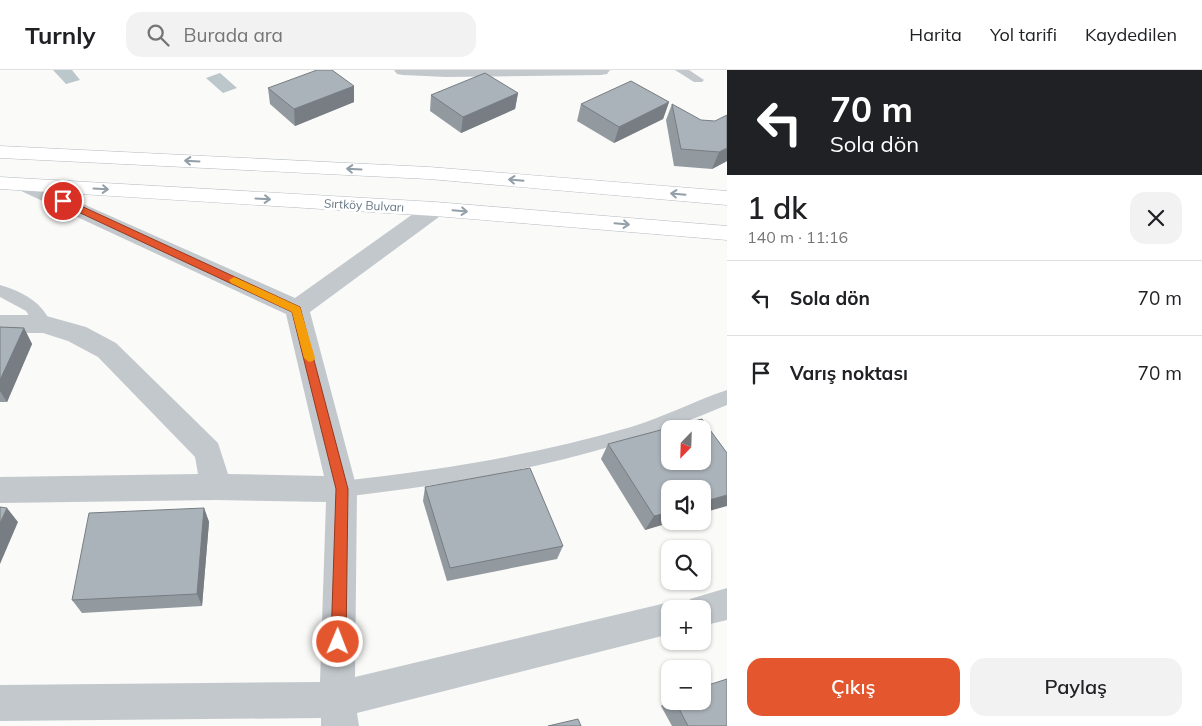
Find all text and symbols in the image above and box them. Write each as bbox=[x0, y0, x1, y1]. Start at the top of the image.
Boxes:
search box bbox=[126, 12, 476, 57]
text: Turnly bbox=[25, 20, 96, 50]
icon: search bbox=[144, 21, 172, 49]
text: Burada ara bbox=[184, 23, 283, 47]
text: Harita bbox=[909, 23, 962, 46]
text: Yol tarifi bbox=[990, 23, 1057, 46]
text: Kaydedilen bbox=[1085, 23, 1177, 46]
text: 70 m bbox=[830, 87, 913, 131]
icon: left bbox=[747, 90, 812, 155]
text: Sola dön bbox=[830, 130, 919, 158]
one-way arrow bbox=[184, 157, 200, 166]
one-way arrow bbox=[347, 165, 363, 174]
one-way arrow bbox=[509, 175, 525, 185]
pin bbox=[42, 180, 84, 222]
one-way arrow bbox=[93, 184, 109, 193]
icon: arrive bbox=[49, 187, 77, 215]
one-way arrow bbox=[671, 189, 687, 198]
text: 1 dk bbox=[747, 189, 807, 227]
button: close bbox=[1130, 192, 1182, 244]
one-way arrow bbox=[255, 194, 271, 203]
street label: Sırtköy Bulvarı bbox=[324, 195, 404, 215]
one-way arrow bbox=[452, 206, 468, 216]
one-way arrow bbox=[614, 219, 630, 229]
text: 140 m · 11:16 bbox=[747, 227, 848, 247]
icon: left bbox=[747, 284, 775, 312]
text: Sola dön bbox=[790, 286, 870, 310]
text: 70 m bbox=[1138, 286, 1182, 310]
icon: arrive bbox=[747, 359, 775, 387]
text: Varış noktası bbox=[790, 361, 908, 385]
text: 70 m bbox=[1138, 361, 1182, 385]
north arrow bbox=[661, 420, 711, 470]
map controls bbox=[661, 420, 711, 710]
button: sound bbox=[661, 480, 711, 530]
button: search bbox=[661, 540, 711, 590]
button: + bbox=[661, 600, 711, 650]
position arrow bbox=[311, 615, 363, 667]
button: Çıkış bbox=[747, 658, 960, 716]
button: Paylaş bbox=[970, 658, 1182, 716]
button: − bbox=[661, 660, 711, 710]

